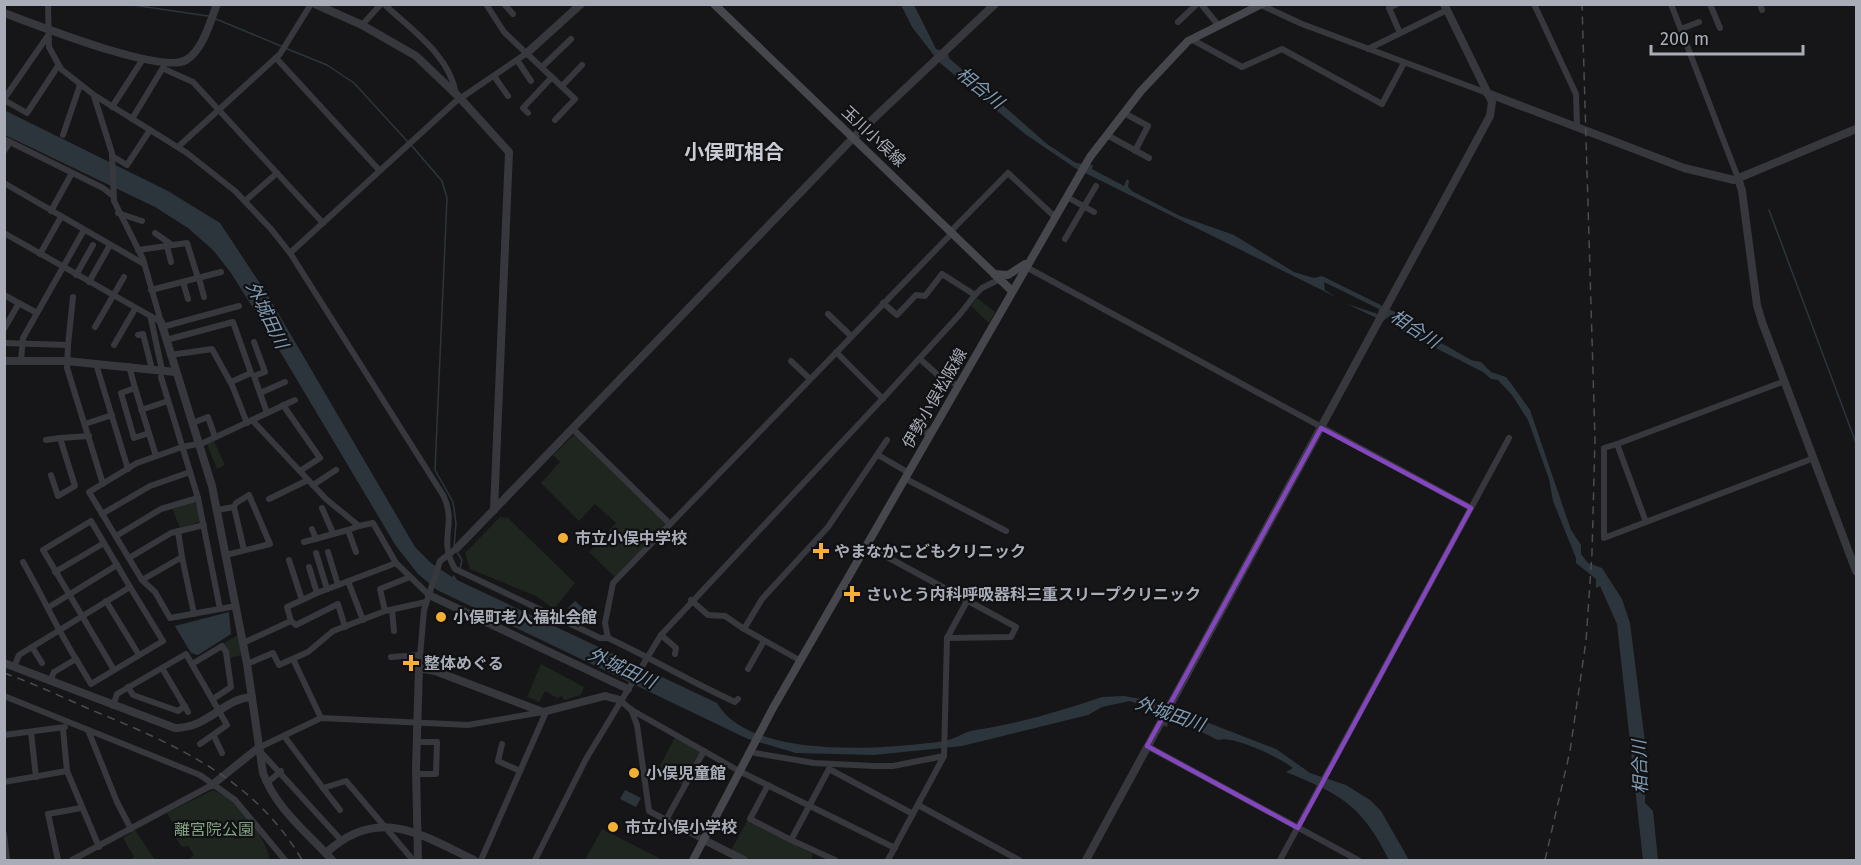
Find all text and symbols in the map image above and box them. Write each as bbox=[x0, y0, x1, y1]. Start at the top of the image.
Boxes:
scale bar bbox=[1651, 18, 1802, 56]
text: 200 m bbox=[1660, 28, 1709, 50]
water label: 相合川 bbox=[952, 62, 1009, 115]
street label: 玉川小俣線 bbox=[838, 102, 909, 171]
district label: 小俣町相合 bbox=[684, 140, 784, 164]
water label: 外城田川 bbox=[241, 278, 294, 354]
water label: 相合川 bbox=[1386, 305, 1445, 354]
street label: 伊勢小俣松阪線 bbox=[898, 345, 971, 452]
place label: 市立小俣中学校 bbox=[575, 529, 687, 548]
marker: 市立小俣中学校 bbox=[556, 531, 570, 545]
marker: やまなかこどもクリニック bbox=[812, 542, 830, 560]
place label: やまなかこどもクリニック bbox=[834, 542, 1026, 561]
marker: さいとう内科呼吸器科三重スリープクリニック bbox=[843, 585, 861, 603]
place label: さいとう内科呼吸器科三重スリープクリニック bbox=[866, 585, 1201, 604]
place label: 小俣町老人福祉会館 bbox=[453, 608, 597, 627]
marker: 小俣町老人福祉会館 bbox=[434, 610, 448, 624]
water label: 外城田川 bbox=[585, 643, 661, 694]
marker: 整体めぐる bbox=[402, 654, 420, 672]
place label: 整体めぐる bbox=[424, 654, 504, 673]
water label: 外城田川 bbox=[1132, 692, 1210, 737]
water label: 相合川 bbox=[1628, 738, 1652, 794]
place label: 小俣児童館 bbox=[646, 764, 726, 783]
marker: 小俣児童館 bbox=[627, 766, 641, 780]
place label: 市立小俣小学校 bbox=[625, 818, 737, 837]
park label: 離宮院公園 bbox=[174, 820, 254, 839]
marker: 市立小俣小学校 bbox=[606, 820, 620, 834]

